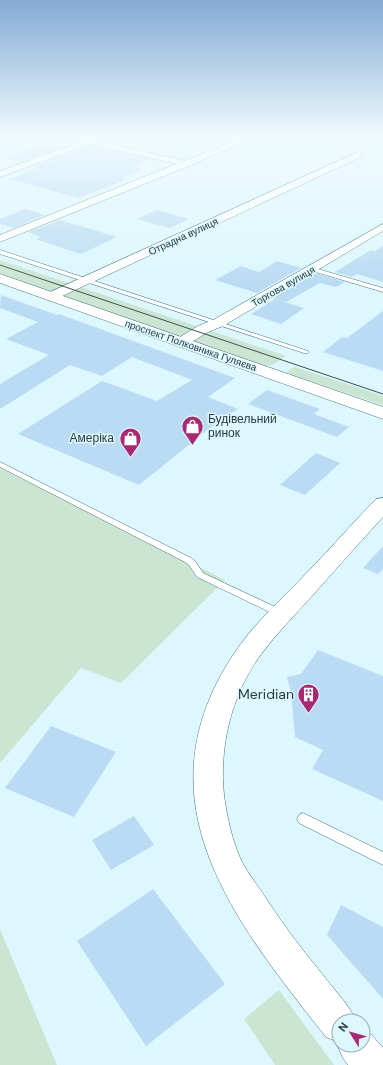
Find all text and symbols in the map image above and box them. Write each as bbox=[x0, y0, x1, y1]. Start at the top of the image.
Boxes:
street label: Отрадна вулиця bbox=[146, 215, 220, 258]
street label: Торгова вулиця bbox=[249, 263, 317, 310]
street label: проспект Полковника Гуляєва bbox=[123, 317, 259, 374]
place label: Будівельний ринок bbox=[208, 411, 277, 441]
shop icon: Будівельний ринок bbox=[179, 413, 205, 446]
shop icon: Амеріка bbox=[117, 425, 143, 458]
place label: Амеріка bbox=[70, 430, 114, 446]
building icon: Meridian bbox=[296, 681, 322, 714]
place label: Meridian bbox=[238, 685, 294, 703]
north arrow bbox=[331, 1013, 371, 1053]
text: N bbox=[335, 1020, 351, 1034]

